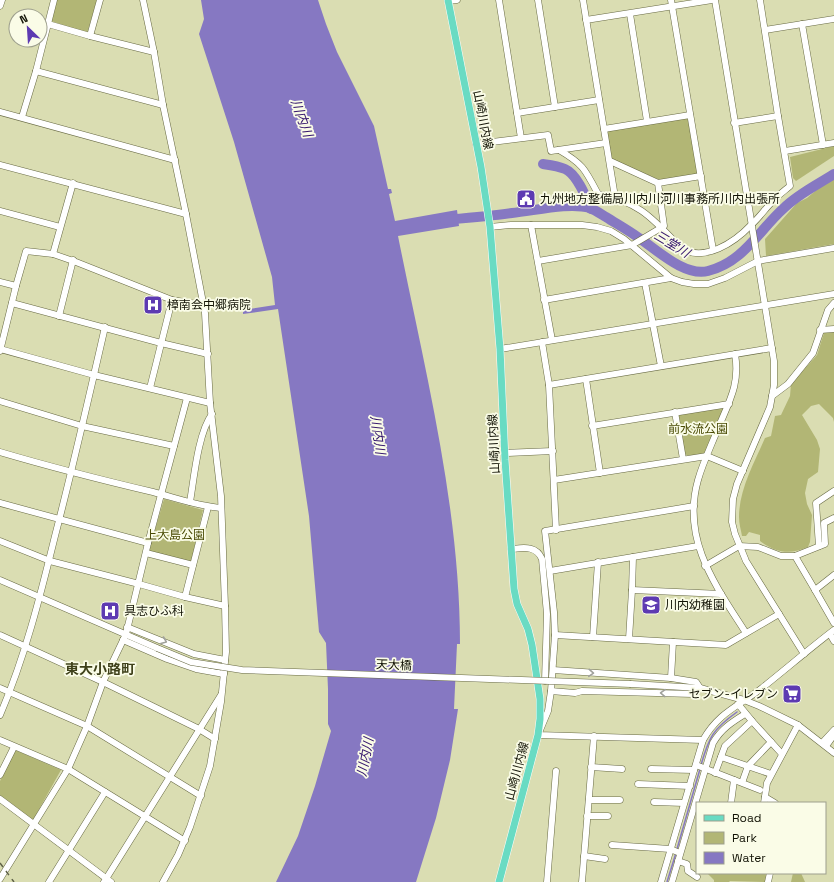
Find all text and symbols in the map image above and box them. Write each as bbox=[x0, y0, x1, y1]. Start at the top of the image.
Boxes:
north arrow bbox=[8, 8, 48, 48]
text: N bbox=[17, 11, 30, 27]
street label: 山崎川内線 bbox=[469, 89, 497, 151]
water label: 川内川 bbox=[287, 97, 317, 141]
public building icon: 九州地方整備局川内川河川事務所川内出張所 bbox=[515, 188, 537, 210]
place label: 九州地方整備局川内川河川事務所川内出張所 bbox=[540, 191, 780, 207]
water label: 三堂川 bbox=[651, 227, 695, 262]
hospital icon: 樟南会中郷病院 bbox=[142, 294, 164, 316]
place label: 樟南会中郷病院 bbox=[167, 297, 251, 313]
water label: 川内川 bbox=[367, 414, 389, 457]
street label: 山崎川内線 bbox=[484, 414, 504, 474]
park label: 前水流公園 bbox=[668, 421, 728, 437]
park label: 上大島公園 bbox=[145, 527, 205, 543]
school or university icon: 川内幼稚園 bbox=[640, 594, 662, 616]
place label: 川内幼稚園 bbox=[665, 597, 725, 613]
hospital icon: 具志ひふ科 bbox=[99, 600, 121, 622]
place label: 具志ひふ科 bbox=[124, 603, 184, 619]
one-way arrow bbox=[160, 637, 167, 645]
street label: 天大橋 bbox=[376, 656, 412, 674]
district label: 東大小路町 bbox=[65, 660, 135, 678]
one-way arrow bbox=[588, 669, 594, 678]
supermarket icon: セブン-イレブン bbox=[781, 683, 803, 705]
place label: セブン-イレブン bbox=[689, 686, 778, 702]
one-way arrow bbox=[660, 688, 666, 697]
water label: 川内川 bbox=[353, 734, 377, 778]
street label: 山崎川内線 bbox=[502, 740, 532, 802]
legend bbox=[696, 802, 826, 874]
text: Road bbox=[732, 810, 761, 826]
text: Park bbox=[732, 830, 757, 846]
text: Water bbox=[732, 850, 766, 866]

